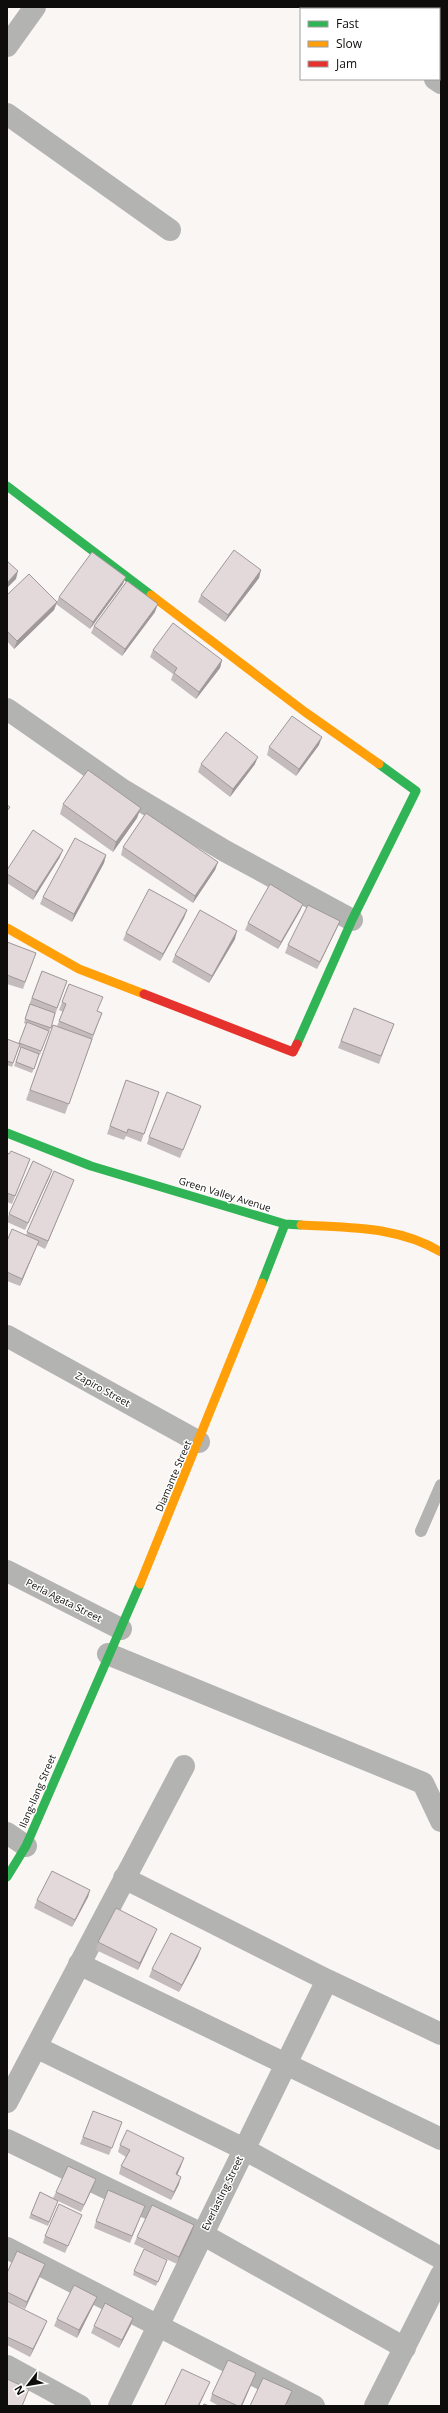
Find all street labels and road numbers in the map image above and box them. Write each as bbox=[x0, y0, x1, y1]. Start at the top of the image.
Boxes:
street label: Green Valley Avenue bbox=[177, 1173, 273, 1215]
street label: Zapiro Street bbox=[73, 1368, 133, 1410]
street label: Diamante Street bbox=[152, 1438, 194, 1514]
street label: Perla Agata Street bbox=[24, 1575, 105, 1625]
street label: Ilang-Ilang Street bbox=[15, 1752, 59, 1830]
street label: Everlasting Street bbox=[198, 2153, 246, 2233]

